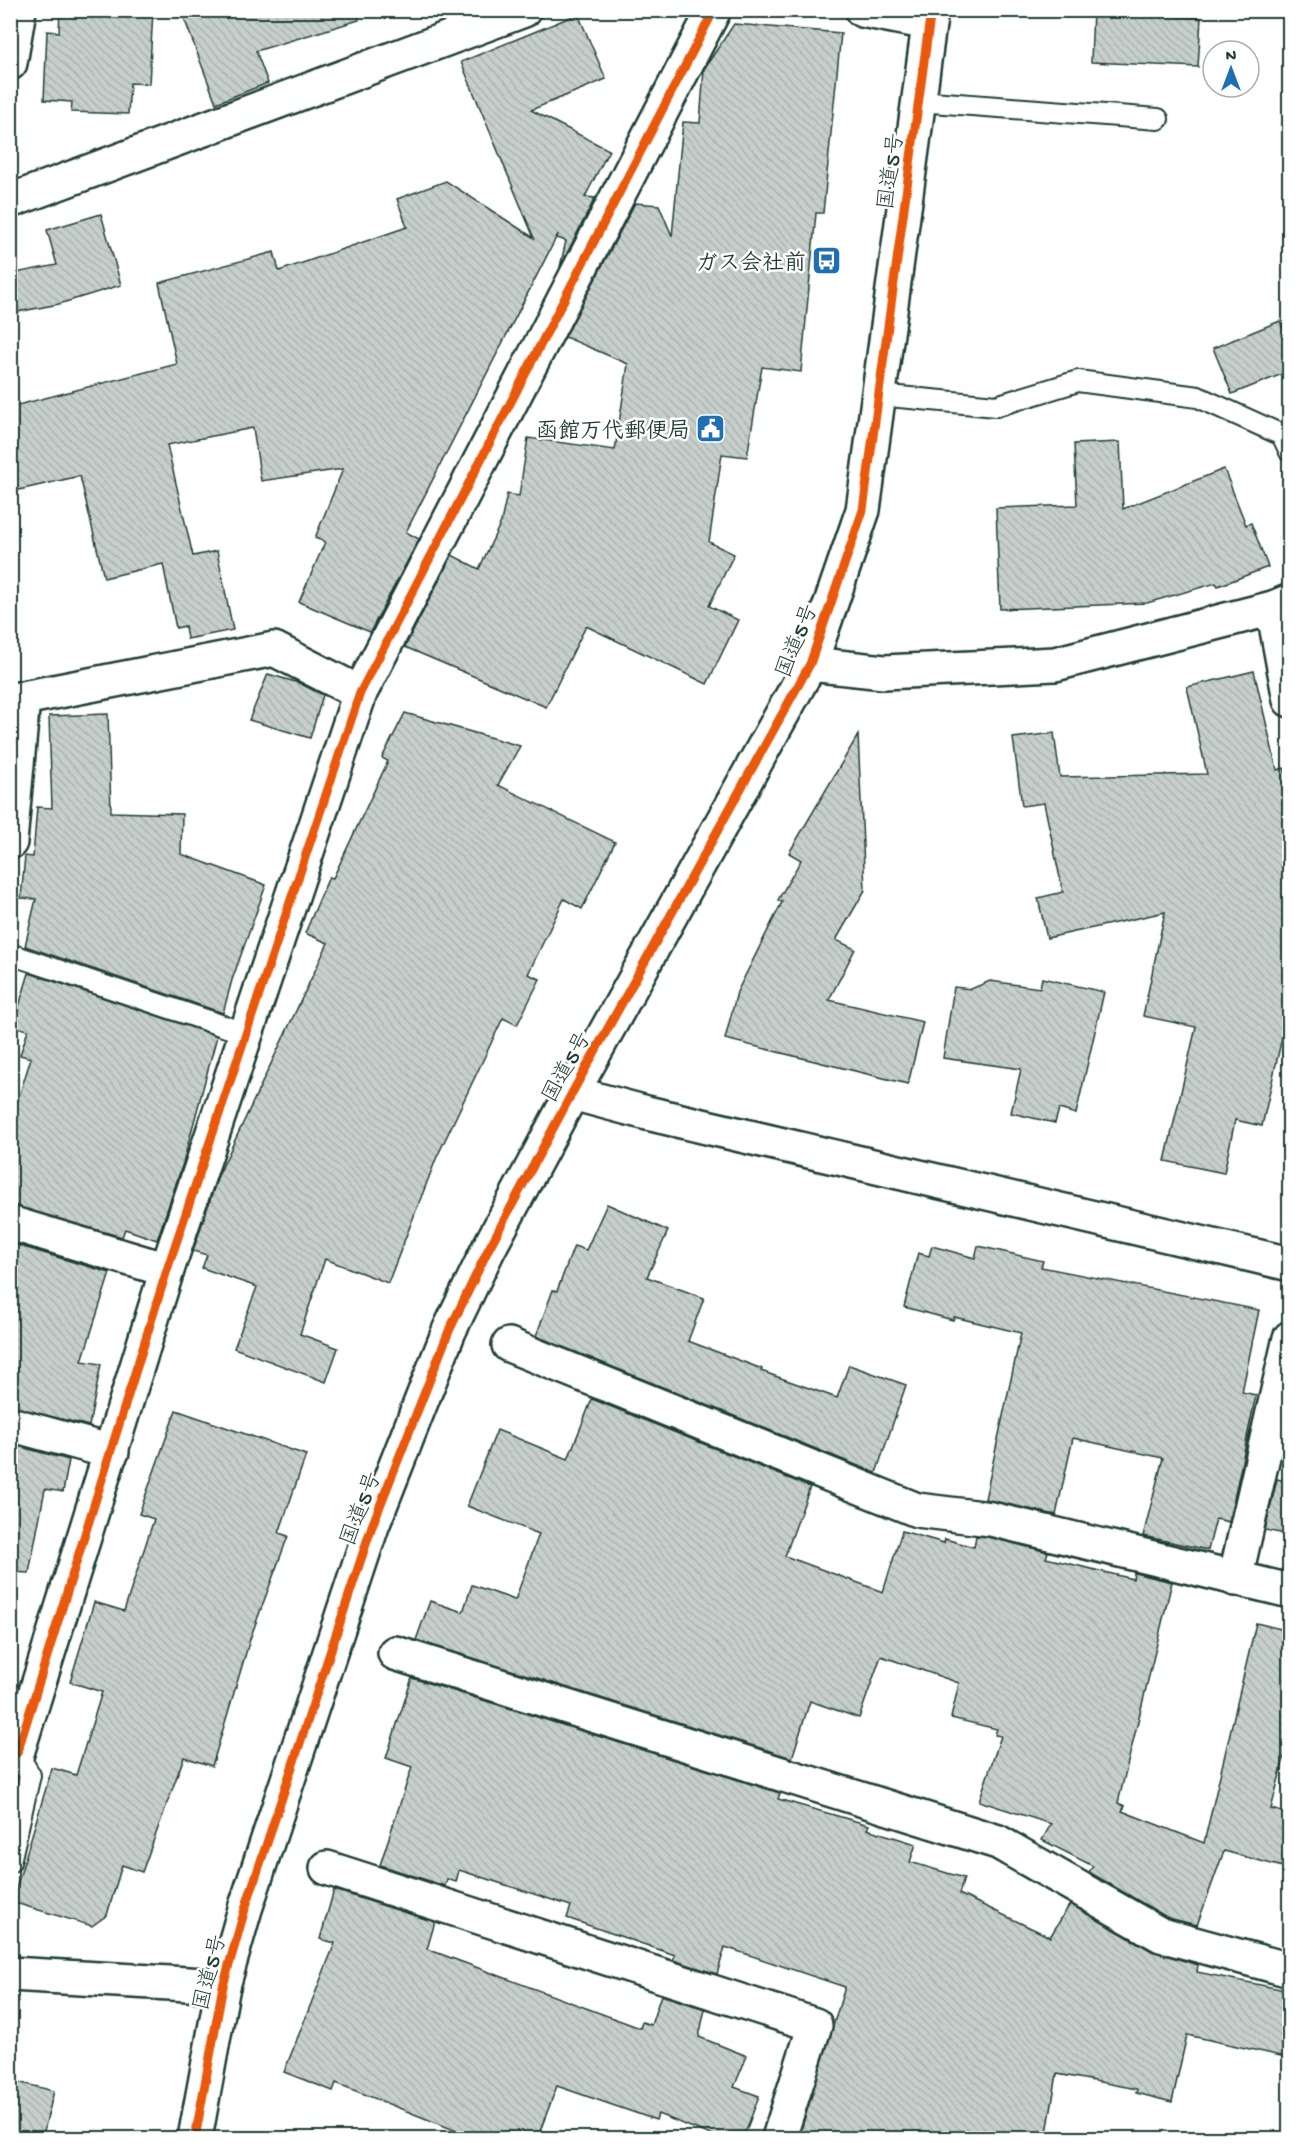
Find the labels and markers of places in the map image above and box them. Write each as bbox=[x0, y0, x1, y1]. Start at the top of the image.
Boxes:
bus stop icon: ガス会社前 bbox=[811, 245, 843, 277]
place label: ガス会社前 bbox=[696, 250, 806, 278]
public building icon: 函館万代郵便局 bbox=[695, 413, 727, 445]
place label: 函館万代郵便局 bbox=[536, 419, 690, 446]

